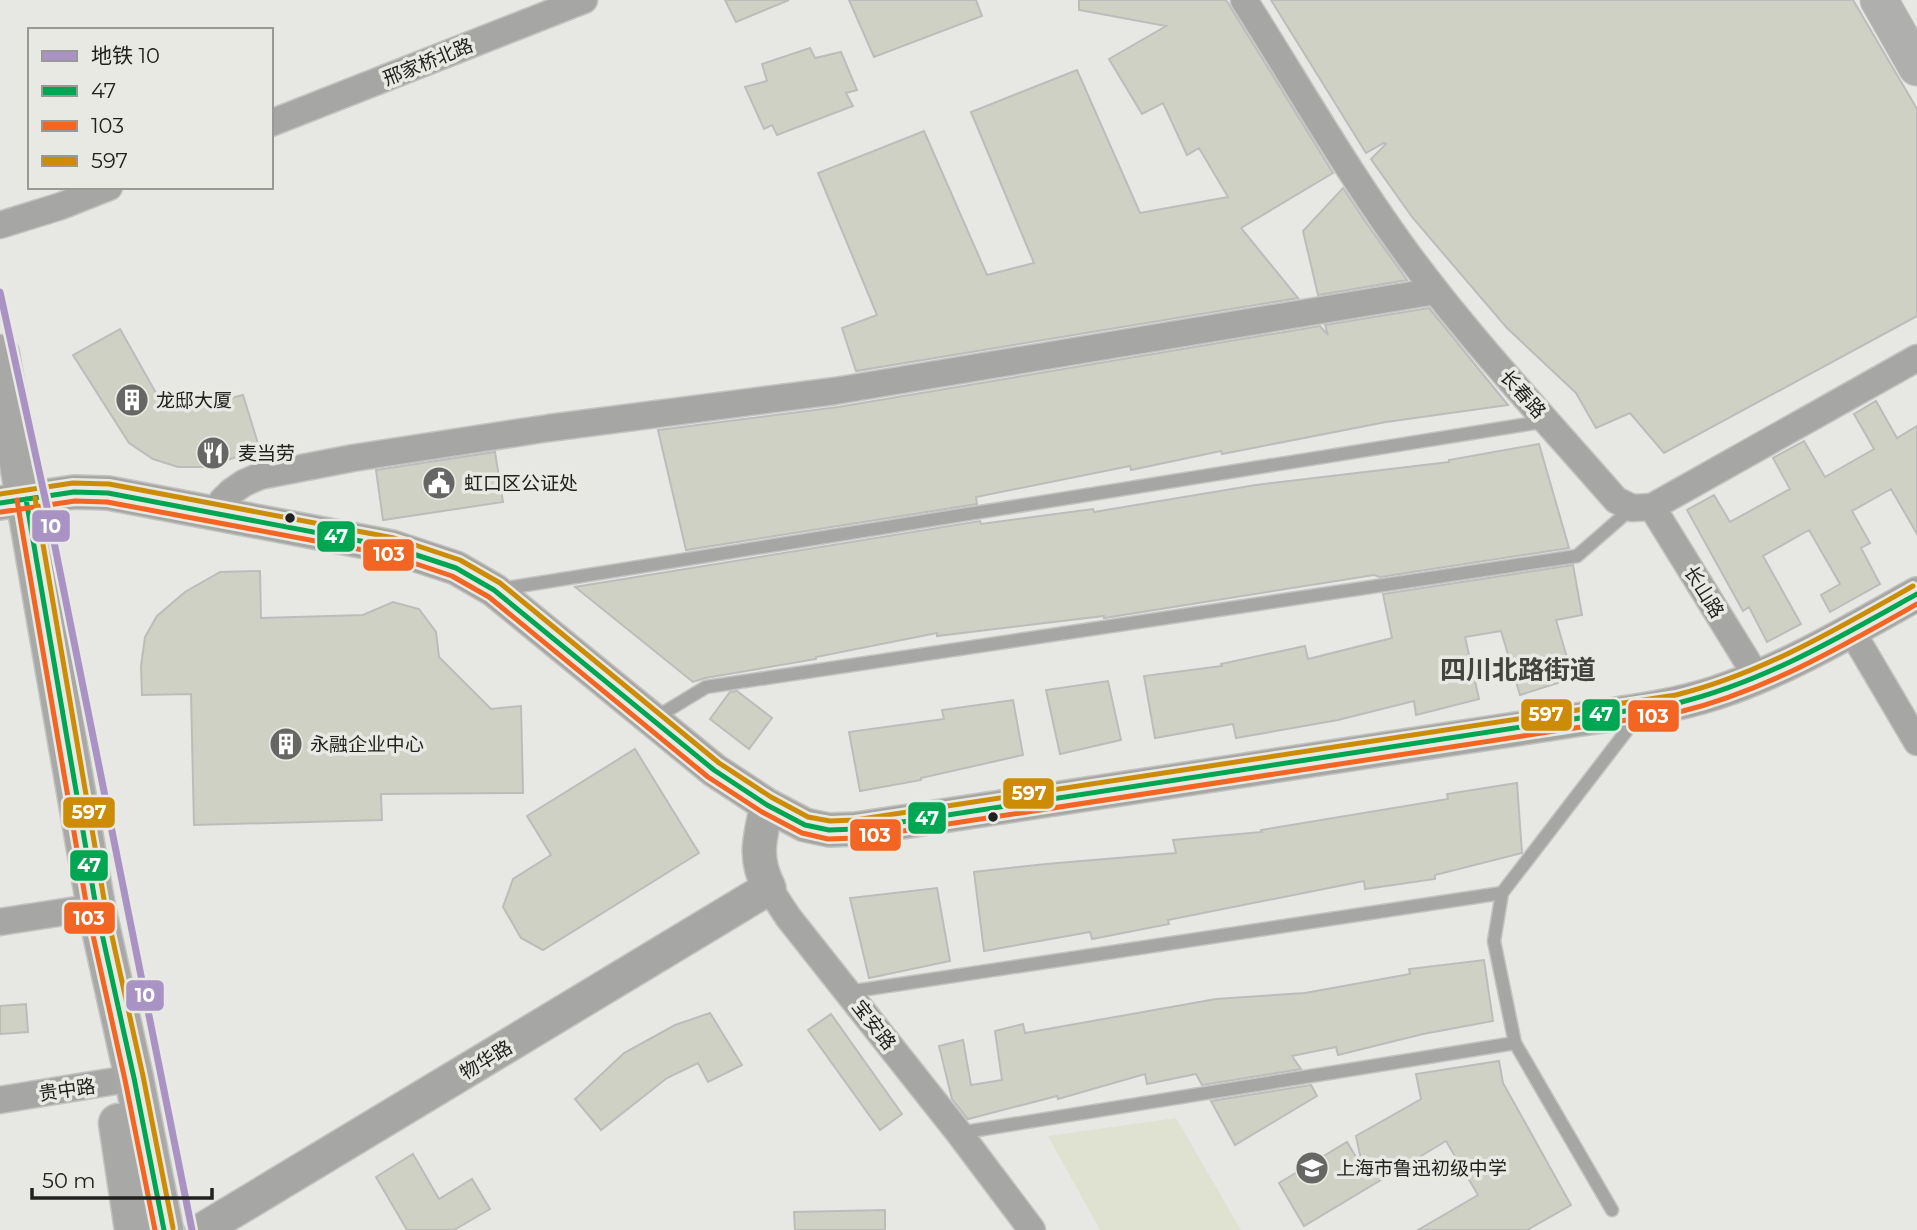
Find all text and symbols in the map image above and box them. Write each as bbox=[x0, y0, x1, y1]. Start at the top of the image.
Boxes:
legend bbox=[28, 28, 273, 189]
street label: 邢家桥北路 bbox=[380, 34, 476, 90]
text: 地铁 10 bbox=[91, 43, 160, 68]
text: 47 bbox=[91, 78, 116, 103]
text: 103 bbox=[91, 113, 124, 138]
text: 597 bbox=[91, 148, 128, 173]
street label: 长春路 bbox=[1495, 365, 1551, 423]
building icon: 龙邸大厦 bbox=[113, 381, 151, 419]
place label: 龙邸大厦 bbox=[156, 389, 232, 412]
restaurant icon: 麦当劳 bbox=[194, 434, 232, 472]
place label: 麦当劳 bbox=[238, 442, 295, 465]
public building icon: 虹口区公证处 bbox=[420, 464, 458, 502]
place label: 虹口区公证处 bbox=[464, 472, 578, 495]
line badge: 10 bbox=[31, 509, 71, 543]
unlabelled marker bbox=[283, 511, 297, 525]
text: 10 bbox=[41, 515, 61, 538]
line badge: 47 bbox=[316, 520, 356, 553]
text: 47 bbox=[324, 525, 348, 548]
line badge: 103 bbox=[362, 538, 415, 572]
text: 103 bbox=[373, 543, 405, 566]
street label: 长山路 bbox=[1679, 562, 1729, 622]
district label: 四川北路街道 bbox=[1440, 654, 1596, 686]
line badge: 597 bbox=[1520, 698, 1573, 732]
line badge: 47 bbox=[1581, 698, 1621, 732]
line badge: 103 bbox=[1627, 699, 1680, 733]
text: 597 bbox=[1528, 703, 1564, 726]
text: 47 bbox=[1589, 703, 1613, 726]
text: 103 bbox=[1637, 705, 1669, 728]
building icon: 永融企业中心 bbox=[267, 725, 305, 763]
place label: 永融企业中心 bbox=[310, 733, 424, 756]
line badge: 597 bbox=[1002, 777, 1055, 810]
text: 597 bbox=[1011, 782, 1047, 805]
line badge: 597 bbox=[62, 796, 116, 829]
text: 597 bbox=[71, 801, 107, 824]
line badge: 47 bbox=[907, 801, 947, 835]
text: 47 bbox=[915, 807, 939, 830]
unlabelled marker bbox=[986, 810, 1000, 824]
line badge: 103 bbox=[849, 818, 902, 852]
text: 103 bbox=[859, 824, 891, 847]
line badge: 47 bbox=[69, 849, 109, 882]
text: 47 bbox=[77, 854, 101, 877]
line badge: 103 bbox=[63, 901, 116, 935]
text: 103 bbox=[73, 907, 105, 930]
line badge: 10 bbox=[125, 979, 165, 1012]
text: 10 bbox=[135, 984, 155, 1007]
street label: 宝安路 bbox=[847, 995, 901, 1055]
street label: 物华路 bbox=[456, 1035, 516, 1085]
street label: 贵中路 bbox=[37, 1075, 97, 1105]
school or university icon: 上海市鲁迅初级中学 bbox=[1293, 1149, 1331, 1187]
scale bar bbox=[32, 1156, 212, 1200]
place label: 上海市鲁迅初级中学 bbox=[1336, 1157, 1507, 1180]
text: 50 m bbox=[42, 1168, 96, 1193]

